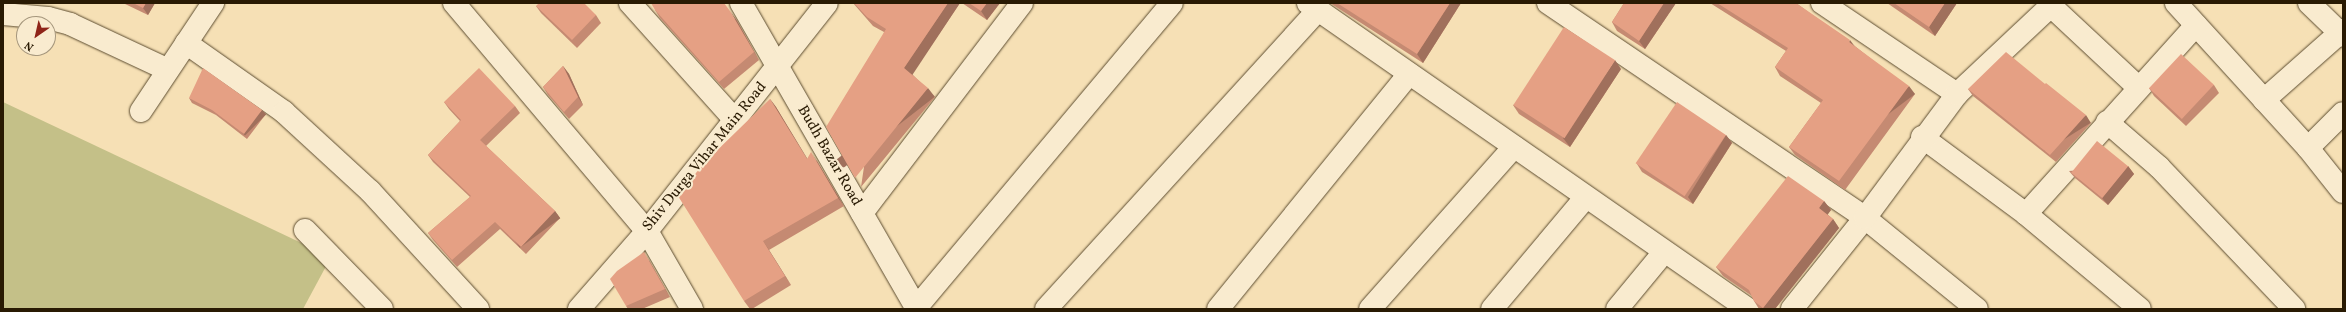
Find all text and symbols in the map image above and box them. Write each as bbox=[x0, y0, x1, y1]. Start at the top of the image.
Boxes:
north arrow bbox=[16, 16, 56, 56]
text: N bbox=[22, 37, 37, 54]
street label: Shiv Durga Vihar Main Road bbox=[639, 78, 771, 236]
street label: Budh Bazar Road bbox=[793, 103, 865, 209]

